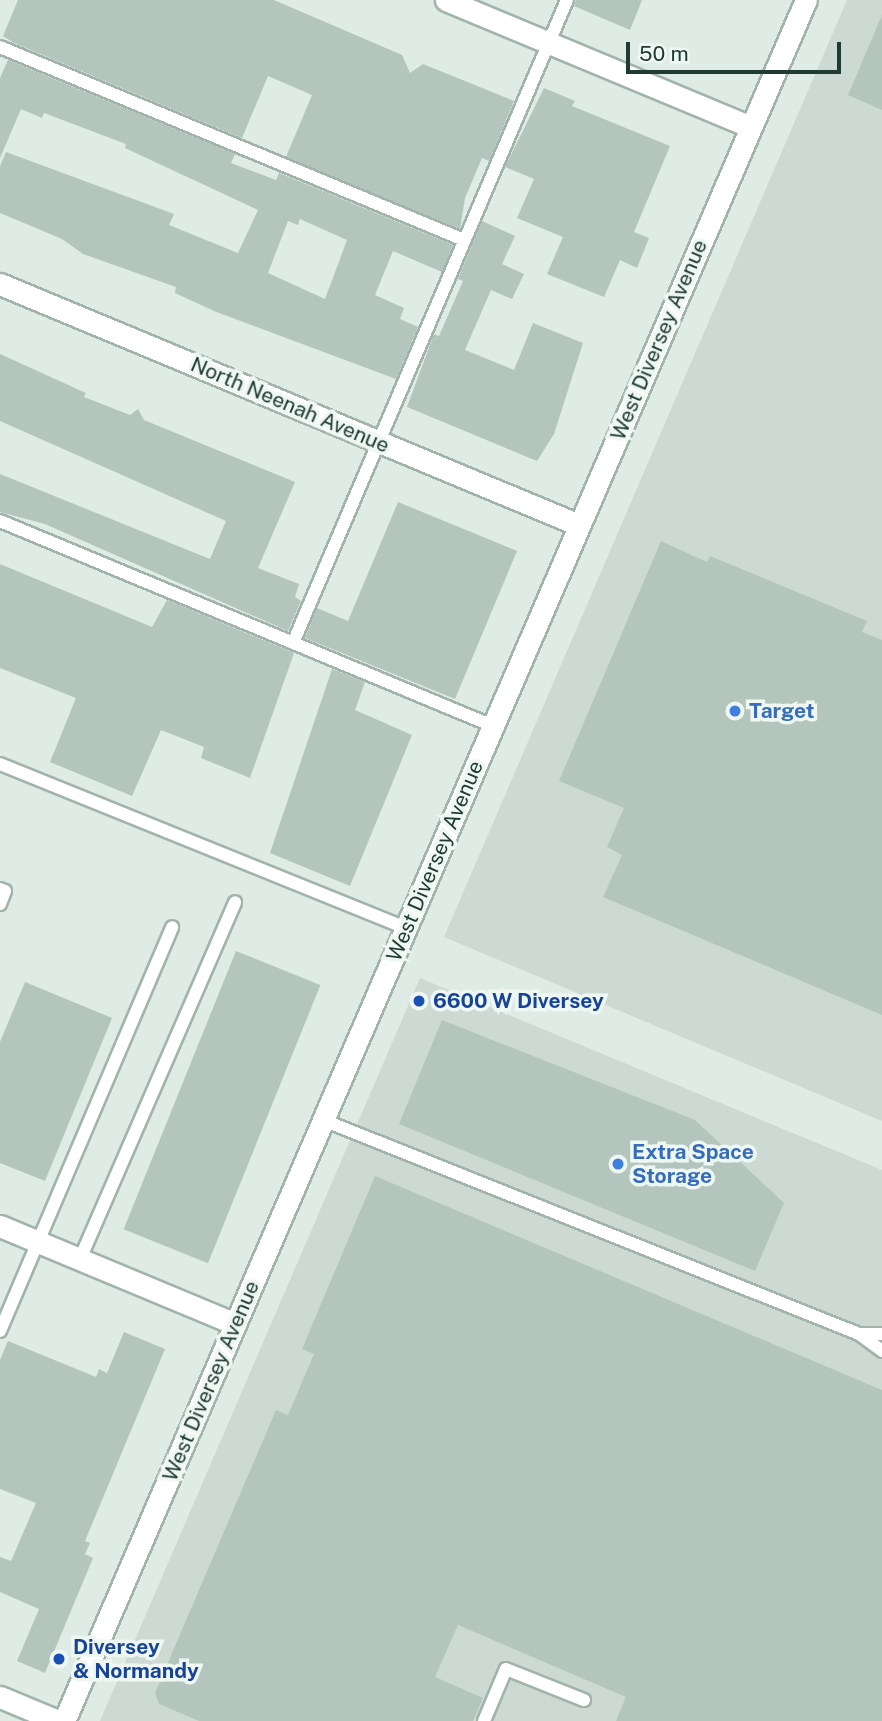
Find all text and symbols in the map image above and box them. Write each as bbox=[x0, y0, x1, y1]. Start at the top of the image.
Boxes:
scale bar bbox=[630, 28, 845, 72]
text: 50 m bbox=[639, 41, 689, 66]
street label: West Diversey Avenue bbox=[605, 236, 713, 444]
street label: North Neenah Avenue bbox=[187, 352, 393, 458]
place label: Target bbox=[749, 698, 814, 724]
marker: Target bbox=[727, 703, 743, 719]
street label: West Diversey Avenue bbox=[381, 757, 489, 965]
place label: 6600 W Diversey bbox=[433, 988, 604, 1014]
marker: 6600 W Diversey bbox=[411, 993, 427, 1009]
place label: Extra Space Storage bbox=[632, 1139, 754, 1189]
marker: Extra Space Storage bbox=[610, 1156, 626, 1172]
street label: West Diversey Avenue bbox=[157, 1277, 265, 1485]
place label: Diversey & Normandy bbox=[73, 1634, 199, 1684]
marker: Diversey & Normandy bbox=[51, 1651, 67, 1667]

